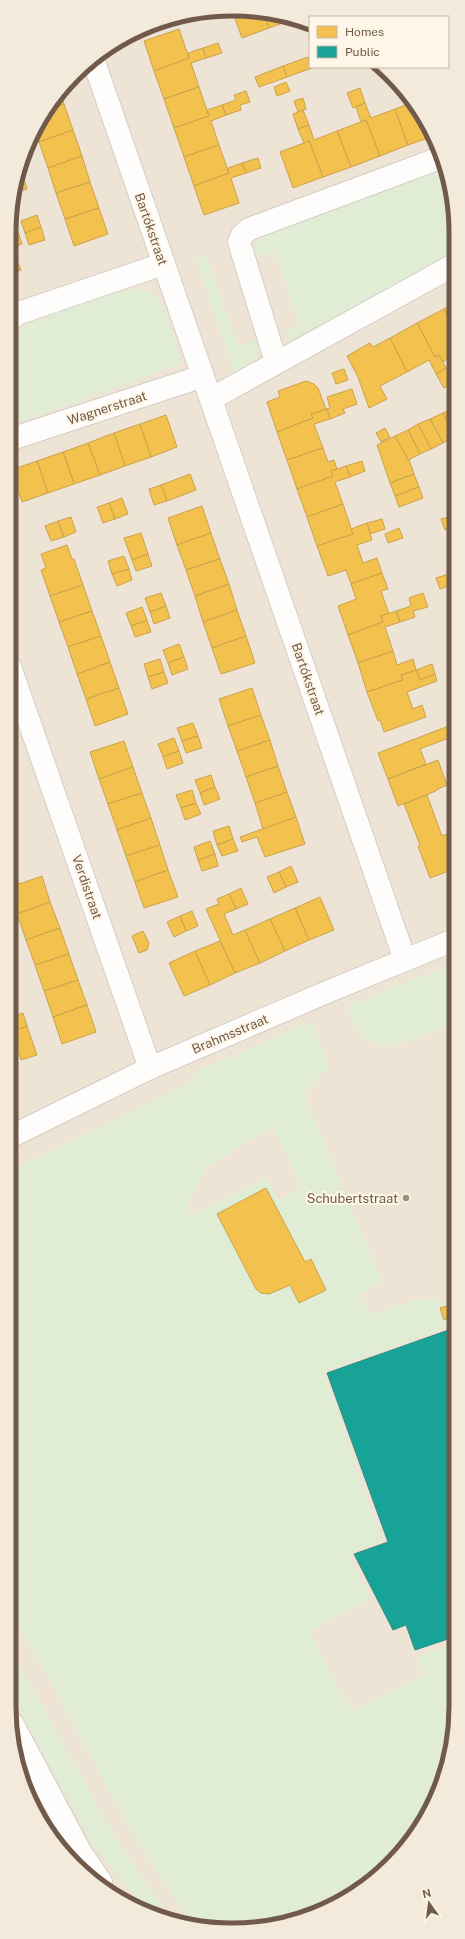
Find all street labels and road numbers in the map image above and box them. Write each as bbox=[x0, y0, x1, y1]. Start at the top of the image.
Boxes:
street label: Bartókstraat bbox=[132, 191, 170, 267]
street label: Wagnerstraat bbox=[65, 388, 149, 428]
street label: Bartókstraat bbox=[289, 641, 327, 717]
street label: Verdistraat bbox=[69, 853, 105, 921]
street label: Brahmsstraat bbox=[190, 1011, 270, 1057]

